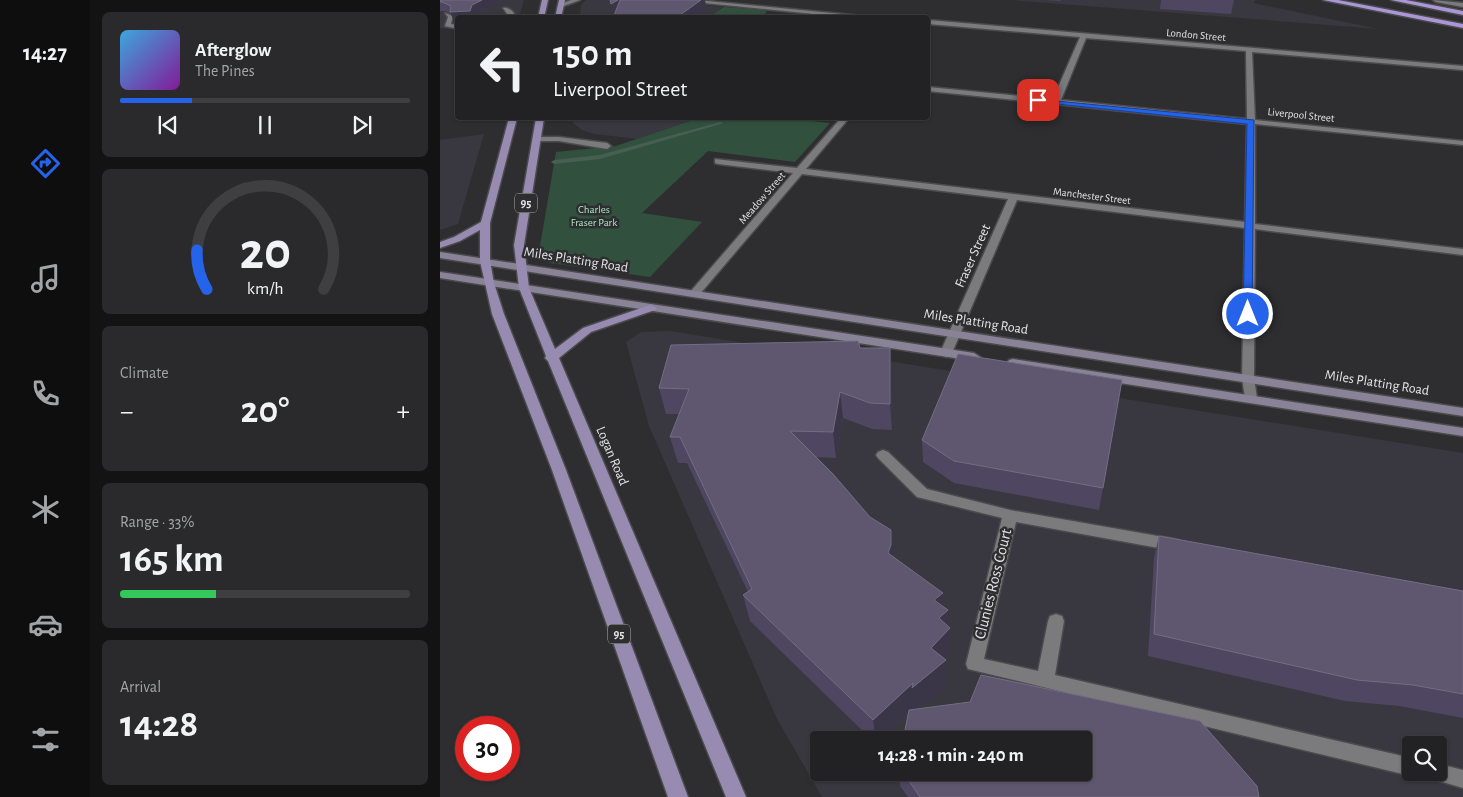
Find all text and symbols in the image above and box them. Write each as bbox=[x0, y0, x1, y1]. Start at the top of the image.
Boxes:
street label: London Street bbox=[1166, 27, 1227, 43]
icon: left bbox=[470, 35, 535, 100]
text: 150 m bbox=[553, 37, 633, 72]
text: Afterglow bbox=[195, 41, 271, 60]
text: 14:27 bbox=[23, 42, 67, 64]
text: The Pines bbox=[195, 63, 255, 79]
text: Liverpool Street bbox=[553, 78, 687, 100]
pin bbox=[1017, 79, 1059, 121]
icon: arrive bbox=[1024, 86, 1052, 114]
street label: Liverpool Street bbox=[1267, 106, 1335, 124]
icon: previous bbox=[154, 111, 182, 139]
icon: pause bbox=[251, 111, 279, 139]
icon: next bbox=[348, 111, 376, 139]
icon: directions bbox=[28, 146, 63, 181]
street label: Meadow Street bbox=[737, 170, 788, 226]
street label: Manchester Street bbox=[1053, 186, 1132, 206]
road number: 95 bbox=[515, 194, 537, 212]
park label: Charles Fraser Park bbox=[571, 204, 617, 228]
street label: Fraser Street bbox=[953, 222, 993, 290]
text: 20 bbox=[239, 226, 291, 278]
street label: Miles Platting Road bbox=[523, 245, 629, 275]
icon: music bbox=[28, 261, 63, 296]
text: km/h bbox=[247, 280, 283, 298]
position arrow bbox=[1221, 287, 1273, 339]
street label: Miles Platting Road bbox=[923, 307, 1029, 337]
text: Climate bbox=[120, 365, 169, 381]
street label: Miles Platting Road bbox=[1324, 368, 1430, 398]
icon: phone bbox=[28, 376, 63, 411]
text: 20° bbox=[241, 392, 289, 430]
text: − bbox=[120, 398, 133, 426]
text: + bbox=[397, 398, 410, 426]
street label: Logan Road bbox=[593, 424, 631, 488]
icon: climate bbox=[28, 492, 63, 527]
text: Range · 33% bbox=[120, 514, 195, 530]
street label: Clunies Ross Court bbox=[972, 527, 1014, 641]
text: 165 km bbox=[120, 541, 224, 579]
icon: car bbox=[28, 607, 63, 642]
road number: 95 bbox=[608, 624, 630, 644]
text: Arrival bbox=[120, 679, 161, 695]
text: 14:28 bbox=[120, 706, 198, 744]
speed limit sign: 30 bbox=[455, 716, 520, 781]
icon: filters bbox=[28, 722, 63, 757]
map controls bbox=[1402, 736, 1447, 781]
button: search bbox=[1402, 736, 1447, 781]
text: 14:28 · 1 min · 240 m bbox=[878, 746, 1024, 765]

